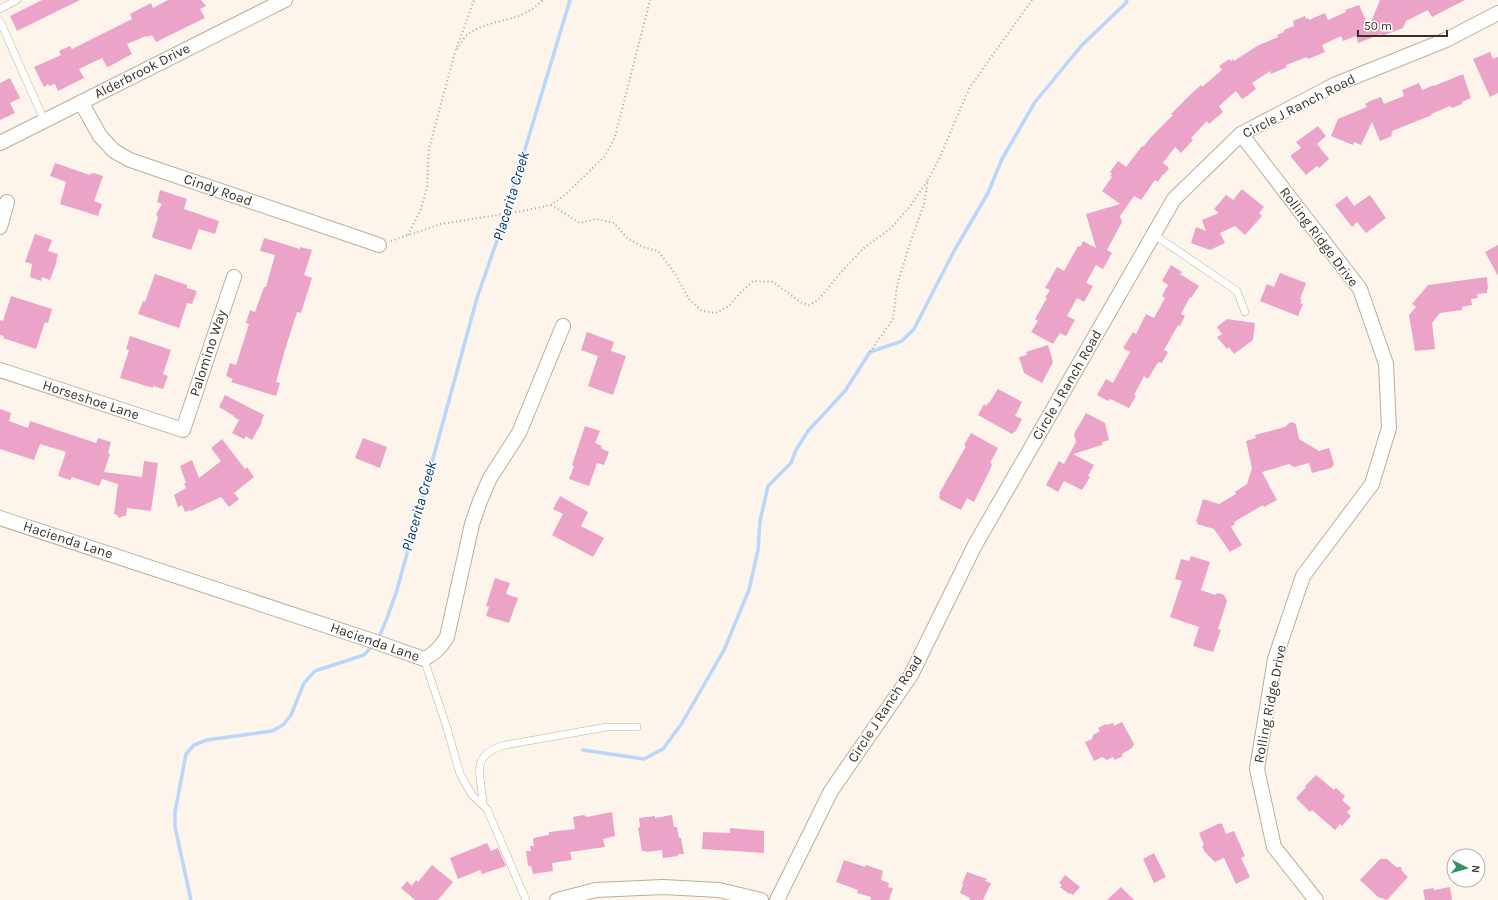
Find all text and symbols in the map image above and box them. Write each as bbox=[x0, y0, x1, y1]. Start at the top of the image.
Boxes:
scale bar bbox=[1358, 12, 1447, 38]
text: 50 m bbox=[1364, 19, 1392, 33]
street label: Alderbrook Drive bbox=[91, 40, 193, 102]
street label: Circle J Ranch Road bbox=[1240, 70, 1358, 142]
water label: Placerita Creek bbox=[489, 149, 533, 243]
street label: Cindy Road bbox=[181, 170, 255, 210]
street label: Rolling Ridge Drive bbox=[1276, 184, 1362, 290]
street label: Palomino Way bbox=[186, 307, 230, 398]
street label: Circle J Ranch Road bbox=[1029, 327, 1105, 443]
street label: Horseshoe Lane bbox=[41, 376, 141, 424]
water label: Placerita Creek bbox=[398, 459, 441, 553]
street label: Hacienda Lane bbox=[21, 517, 115, 563]
street label: Hacienda Lane bbox=[328, 619, 422, 665]
street label: Rolling Ridge Drive bbox=[1250, 643, 1290, 765]
street label: Circle J Ranch Road bbox=[844, 652, 926, 766]
north arrow bbox=[1446, 848, 1486, 888]
text: N bbox=[1469, 864, 1482, 874]

